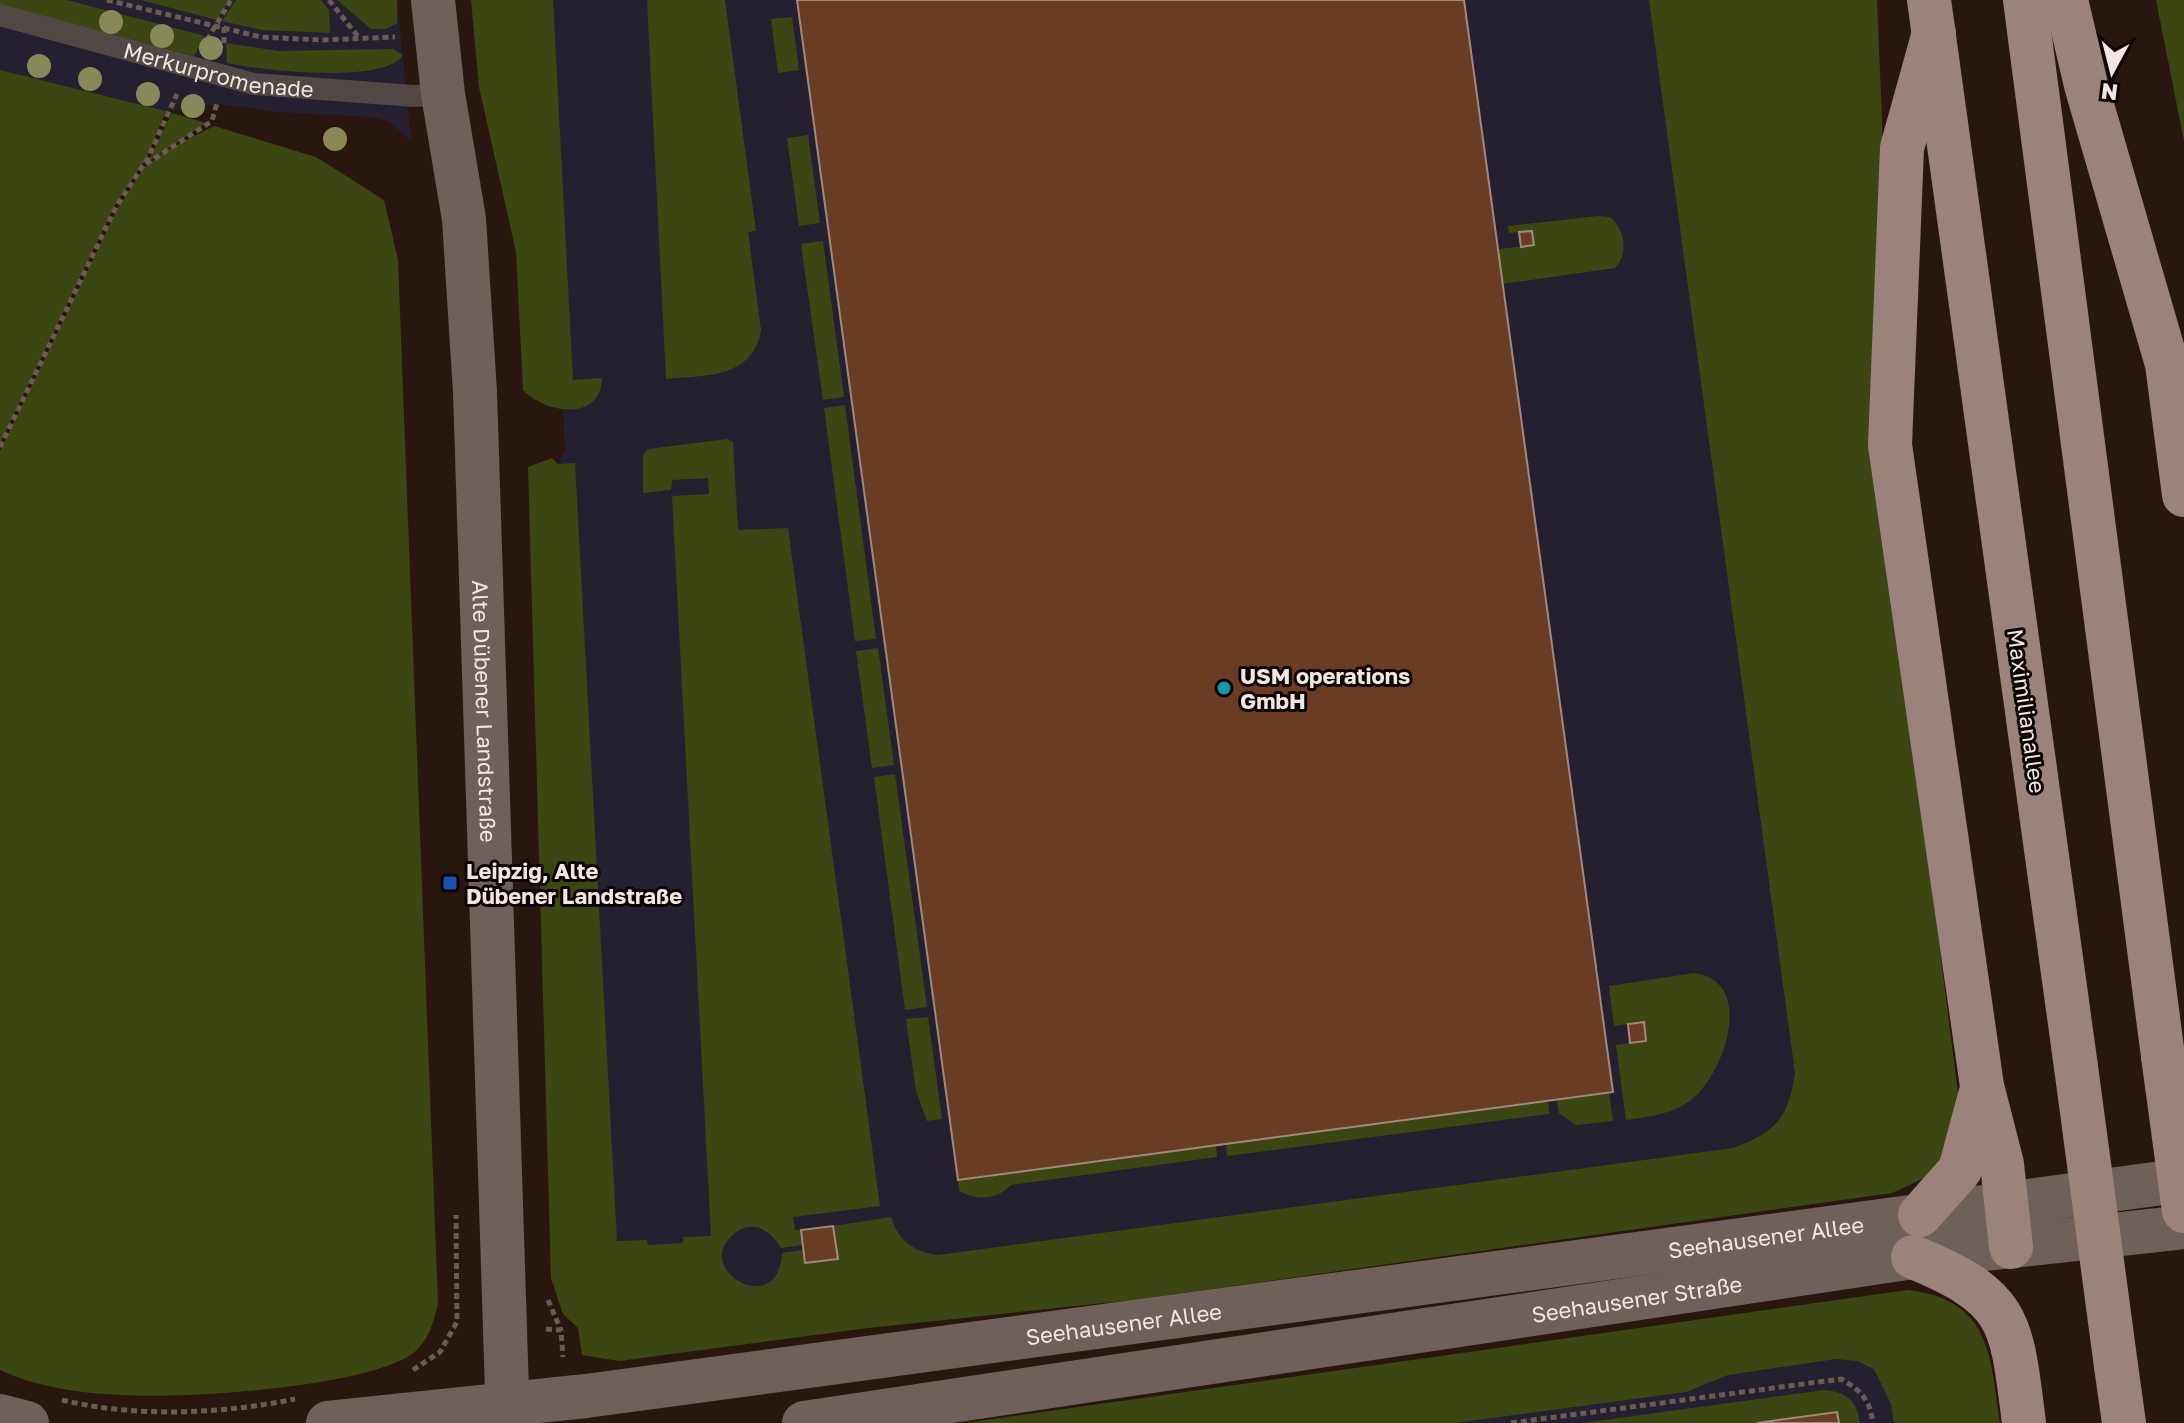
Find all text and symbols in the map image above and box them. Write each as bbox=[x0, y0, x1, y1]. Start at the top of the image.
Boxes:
north arrow bbox=[2072, 32, 2152, 112]
street label: Merkurpromenade bbox=[121, 36, 315, 102]
text: N bbox=[2100, 78, 2119, 107]
street label: Alte Dübener Landstraße bbox=[468, 580, 503, 843]
street label: Maximilianallee bbox=[2002, 627, 2052, 795]
place label: USM operations GmbH bbox=[1240, 662, 1410, 714]
marker: USM operations GmbH bbox=[1215, 679, 1233, 697]
place label: Leipzig, Alte Dübener Landstraße bbox=[466, 857, 682, 909]
marker: Leipzig, Alte Dübener Landstraße bbox=[441, 874, 459, 892]
street label: Seehausener Allee bbox=[1666, 1210, 1866, 1263]
street label: Seehausener Straße bbox=[1530, 1269, 1744, 1327]
street label: Seehausener Allee bbox=[1024, 1297, 1223, 1350]

